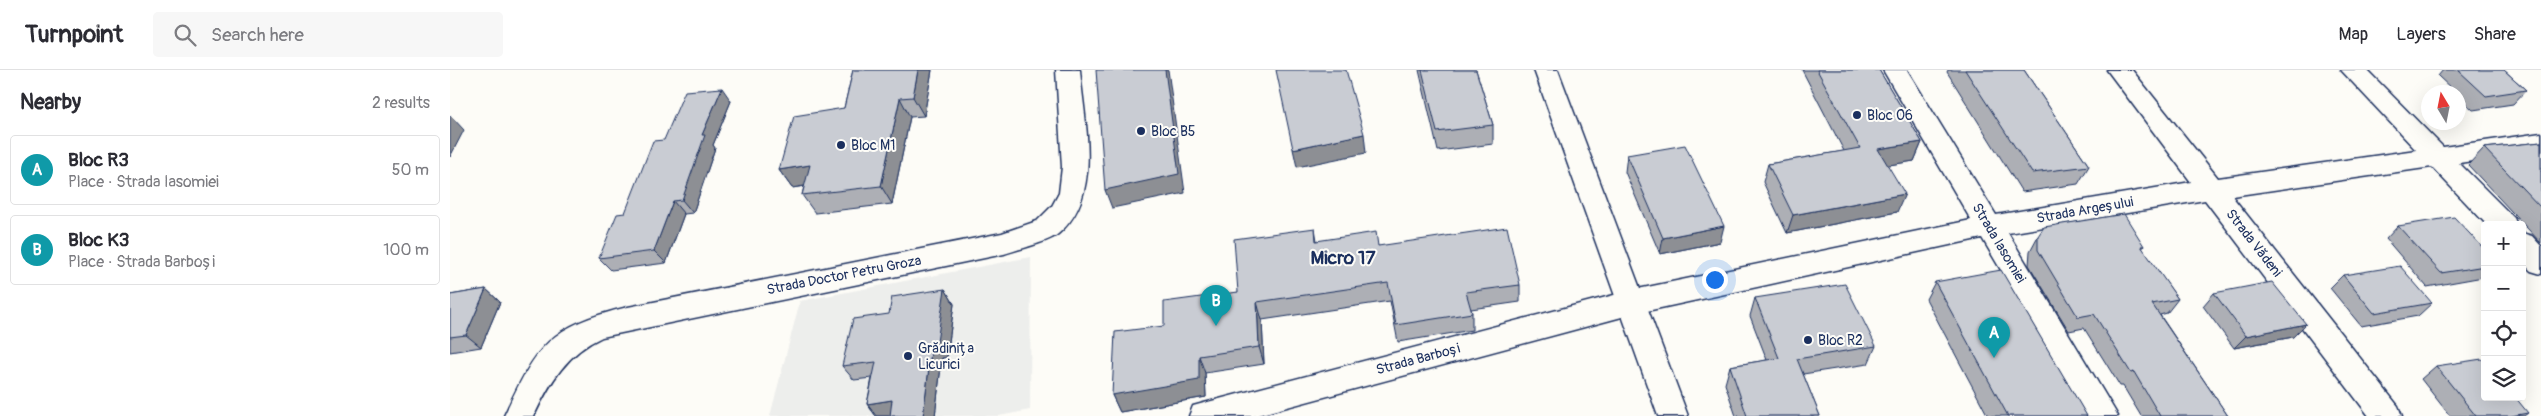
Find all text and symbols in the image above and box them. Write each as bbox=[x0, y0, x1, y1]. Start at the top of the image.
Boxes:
search box bbox=[153, 12, 503, 57]
text: Turnpoint bbox=[25, 20, 123, 49]
icon: search bbox=[171, 21, 199, 49]
text: Search here bbox=[211, 23, 304, 47]
text: Map bbox=[2339, 23, 2368, 46]
text: Layers bbox=[2396, 23, 2446, 46]
text: Share bbox=[2474, 23, 2516, 46]
north arrow bbox=[2421, 85, 2466, 130]
text: Nearby bbox=[20, 89, 81, 116]
text: 2 results bbox=[372, 93, 430, 113]
place label: Bloc O6 bbox=[1867, 107, 1913, 124]
marker: Bloc O6 bbox=[1851, 109, 1863, 121]
place label: Bloc B5 bbox=[1151, 123, 1195, 140]
marker: Bloc B5 bbox=[1135, 125, 1147, 137]
place label: Bloc M1 bbox=[851, 137, 895, 154]
marker: Bloc M1 bbox=[835, 139, 847, 151]
text: Bloc R3 bbox=[68, 148, 129, 172]
text: A bbox=[32, 160, 42, 180]
text: 50 m bbox=[392, 160, 429, 180]
text: Place · Strada Iasomiei bbox=[68, 172, 219, 192]
street label: Strada Argeșului bbox=[2035, 193, 2135, 227]
street label: Strada Iasomiei bbox=[1969, 200, 2030, 286]
street label: Strada Vădeni bbox=[2222, 206, 2286, 281]
map controls bbox=[2481, 221, 2526, 401]
button: + bbox=[2481, 221, 2526, 266]
text: Bloc K3 bbox=[68, 228, 129, 252]
text: B bbox=[32, 240, 42, 260]
text: 100 m bbox=[383, 240, 429, 260]
district label: Micro 17 bbox=[1311, 246, 1376, 270]
text: Place · Strada Barboși bbox=[68, 252, 215, 272]
street label: Strada Doctor Petru Groza bbox=[765, 252, 923, 298]
button: − bbox=[2481, 266, 2526, 311]
your location bbox=[1702, 267, 1728, 293]
pin: B bbox=[1200, 285, 1232, 326]
button: locate bbox=[2481, 311, 2526, 356]
pin: A bbox=[1978, 317, 2010, 358]
place label: Bloc R2 bbox=[1818, 332, 1863, 349]
marker: Bloc R2 bbox=[1802, 334, 1814, 346]
street label: Strada Barboși bbox=[1374, 339, 1462, 378]
place label: Grădinița Licurici bbox=[918, 340, 974, 373]
marker: Grădinița Licurici bbox=[902, 350, 914, 362]
button: layers bbox=[2481, 356, 2526, 401]

